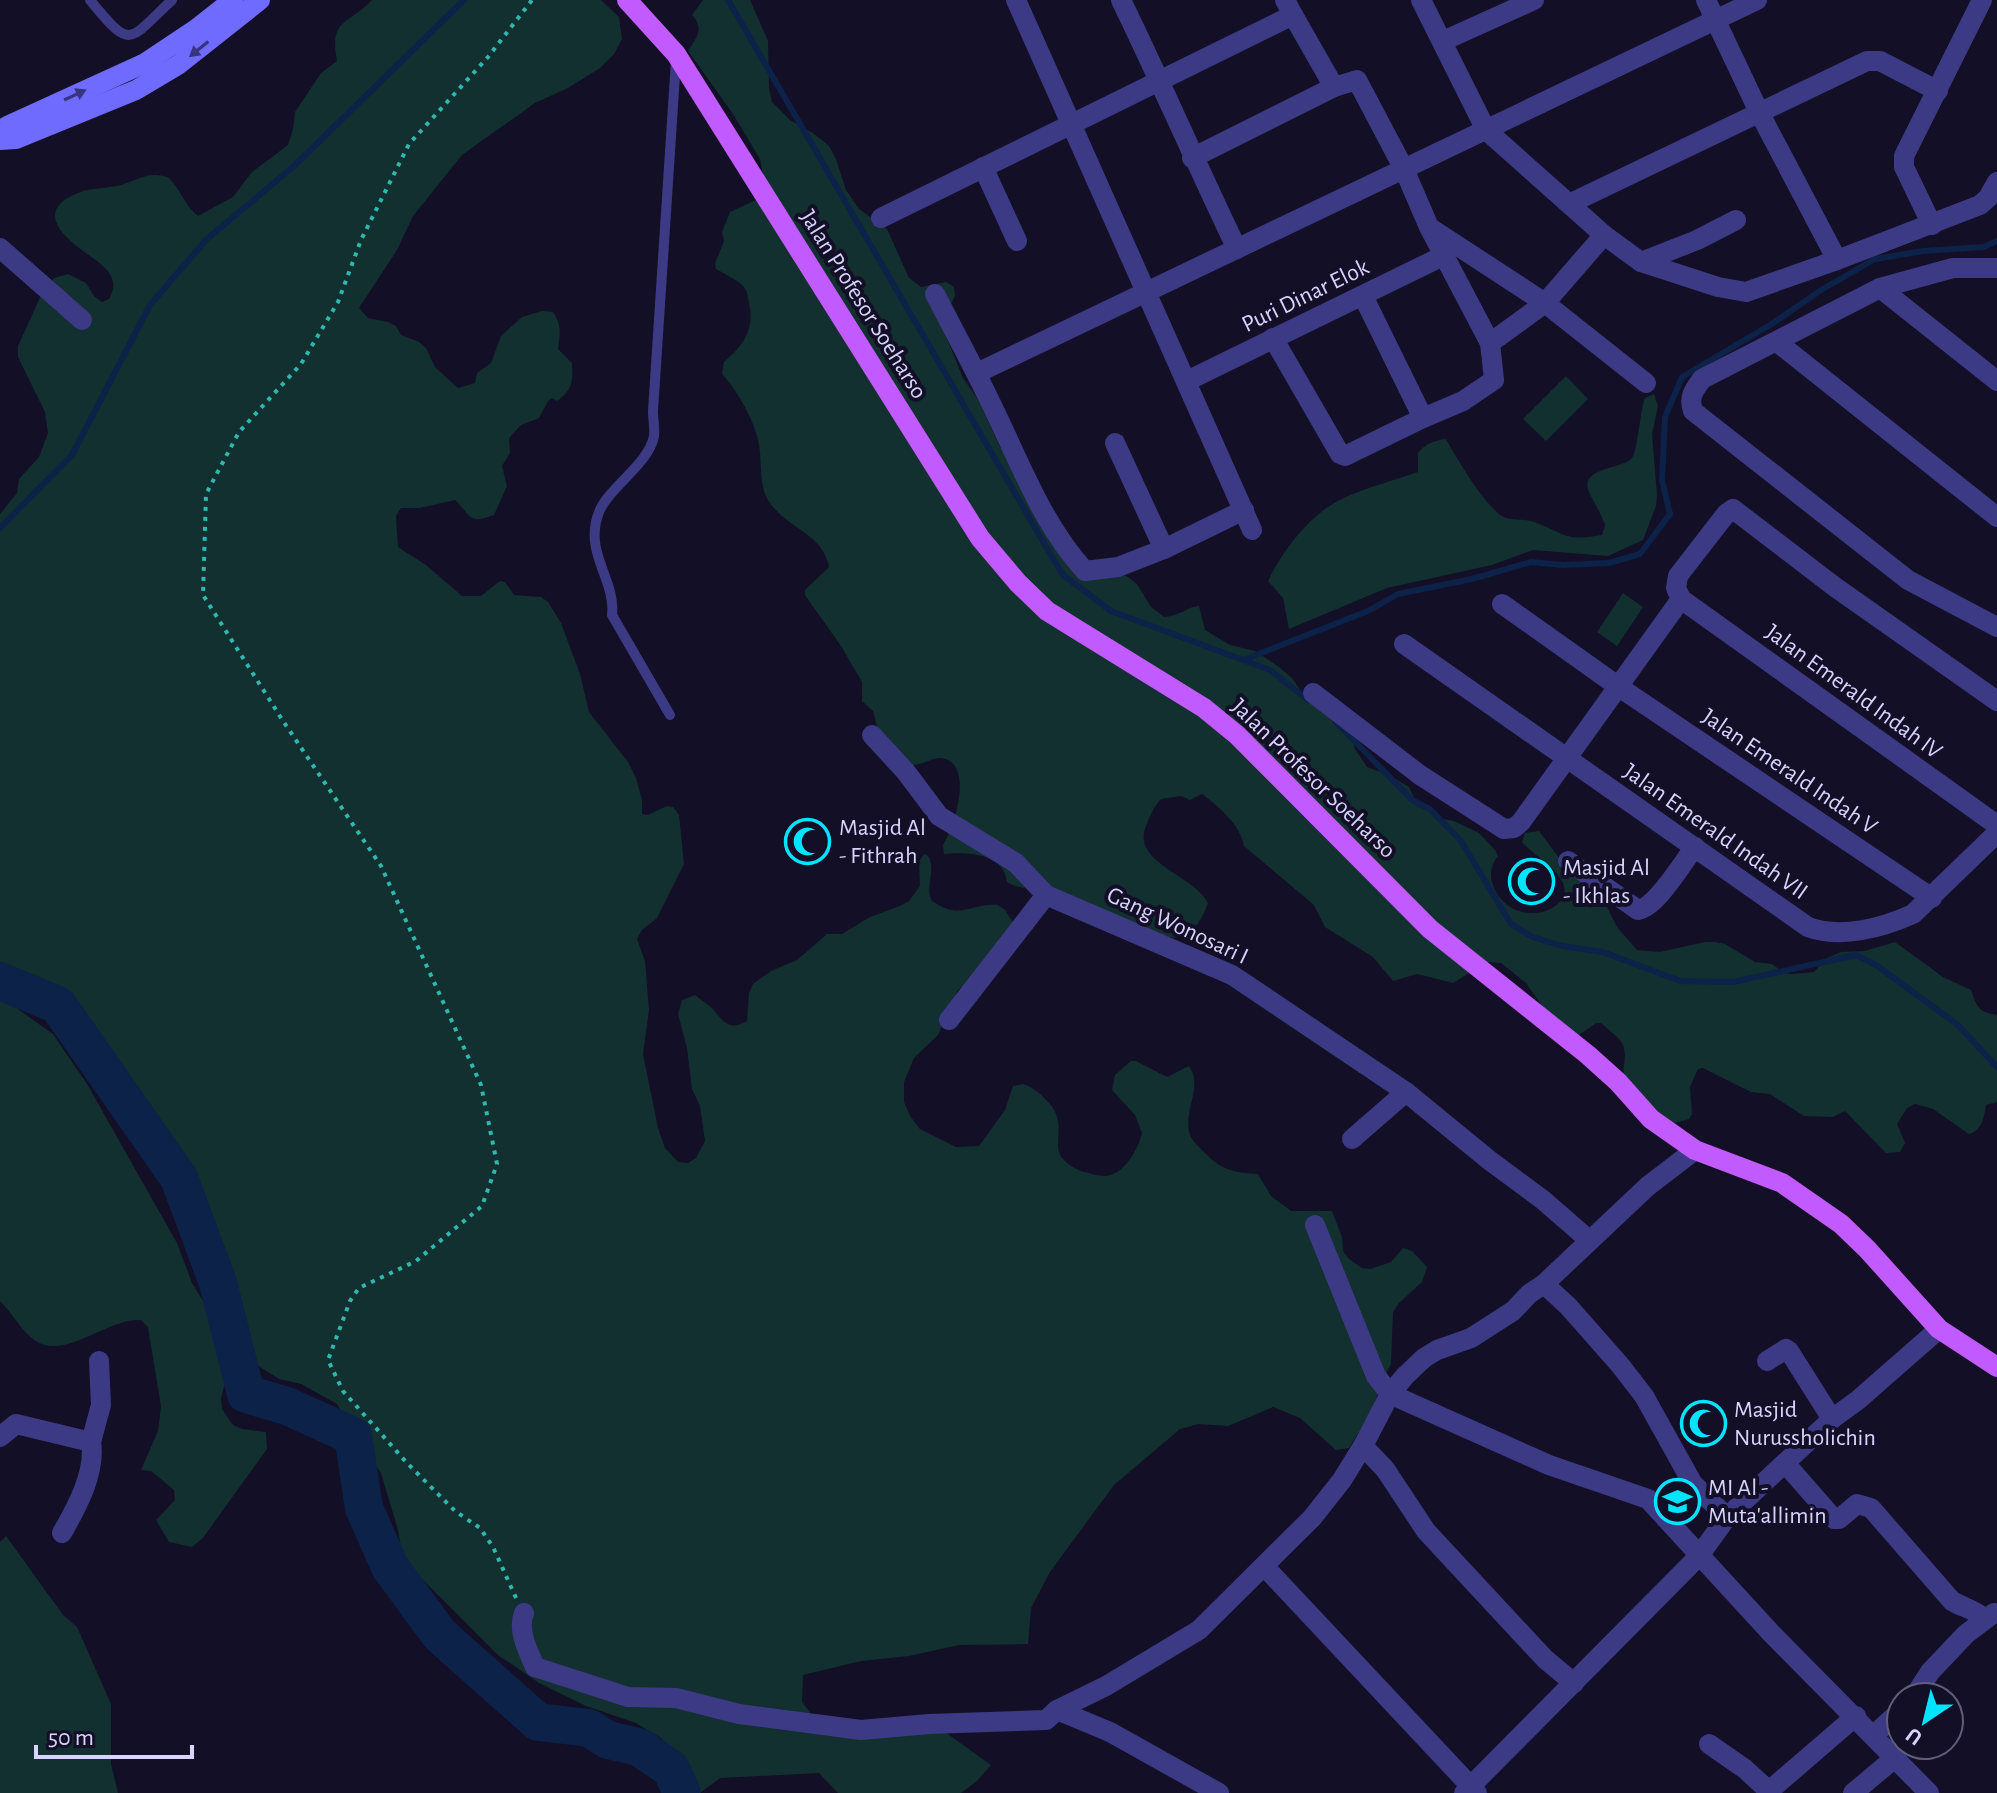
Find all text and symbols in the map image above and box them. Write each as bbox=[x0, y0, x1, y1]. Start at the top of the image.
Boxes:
one-way arrow bbox=[189, 40, 209, 57]
one-way arrow bbox=[63, 88, 87, 102]
street label: Jalan Profesor Soeharso bbox=[795, 206, 931, 403]
street label: Puri Dinar Elok bbox=[1238, 255, 1373, 337]
street label: Jalan Emerald Indah IV bbox=[1761, 620, 1947, 764]
street label: Jalan Profesor Soeharso bbox=[1227, 694, 1400, 863]
street label: Jalan Emerald Indah V bbox=[1697, 704, 1882, 840]
street label: Jalan Emerald Indah VII bbox=[1619, 759, 1812, 904]
place label: Masjid Al - Fithrah bbox=[839, 816, 926, 868]
mosque icon: Masjid Al - Fithrah bbox=[784, 817, 832, 865]
place label: Masjid Al - Ikhlas bbox=[1563, 856, 1650, 908]
mosque icon: Masjid Al - Ikhlas bbox=[1508, 857, 1556, 905]
street label: Gang Wonosari I bbox=[1103, 883, 1252, 969]
place label: Masjid Nurussholichin bbox=[1734, 1398, 1876, 1450]
mosque icon: Masjid Nurussholichin bbox=[1679, 1399, 1727, 1447]
place label: MI Al - Muta'allimin bbox=[1708, 1476, 1827, 1528]
school or university icon: MI Al - Muta'allimin bbox=[1653, 1477, 1701, 1525]
north arrow bbox=[1885, 1681, 1965, 1761]
scale bar bbox=[36, 1709, 192, 1759]
text: U bbox=[1902, 1724, 1926, 1750]
text: 50 m bbox=[48, 1726, 94, 1750]

